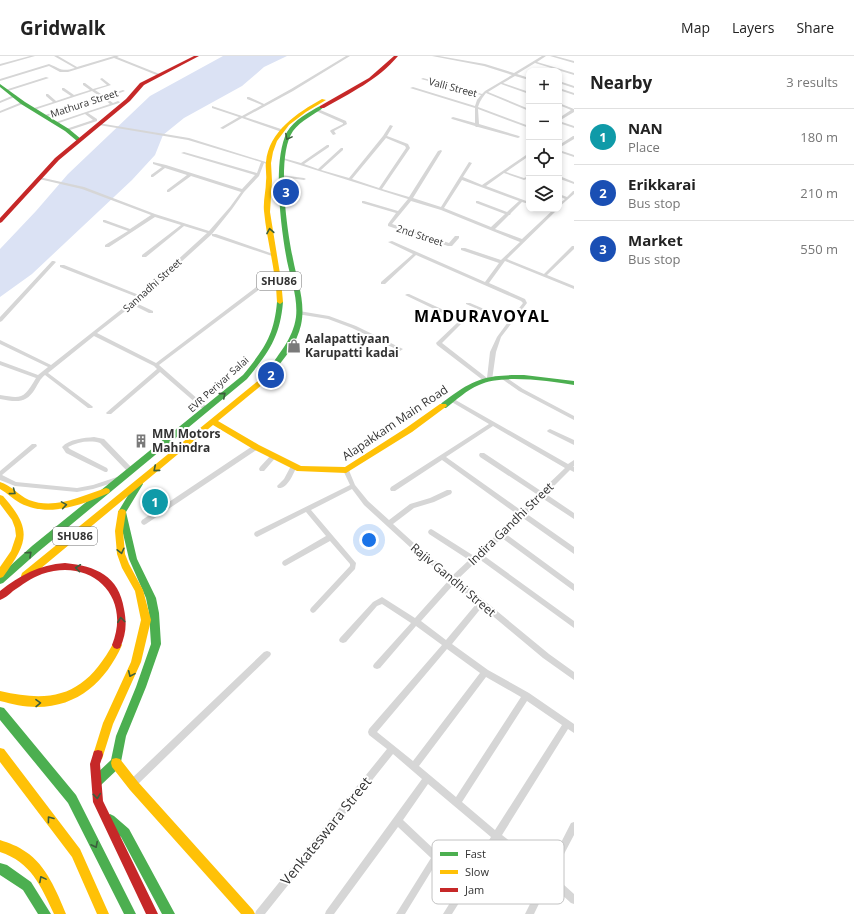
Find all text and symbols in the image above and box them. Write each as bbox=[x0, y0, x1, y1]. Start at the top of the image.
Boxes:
text: Gridwalk bbox=[20, 15, 106, 41]
text: Map bbox=[681, 18, 710, 37]
text: Layers bbox=[732, 18, 774, 37]
text: Share bbox=[796, 18, 834, 37]
map controls bbox=[526, 68, 562, 212]
button: + bbox=[526, 68, 562, 104]
text: Nearby bbox=[590, 71, 652, 94]
text: 3 results bbox=[786, 73, 838, 91]
street label: Valli Street bbox=[427, 74, 479, 100]
street label: Mathura Street bbox=[48, 85, 120, 121]
button: − bbox=[526, 104, 562, 140]
text: NAN bbox=[628, 118, 663, 138]
text: 1 bbox=[599, 128, 607, 146]
text: 180 m bbox=[800, 128, 838, 146]
one-way arrow bbox=[285, 132, 292, 140]
text: Place bbox=[628, 138, 660, 156]
button: locate bbox=[526, 140, 562, 176]
text: Erikkarai bbox=[628, 174, 696, 194]
button: layers bbox=[526, 176, 562, 212]
pin: 3 bbox=[273, 177, 299, 207]
text: 2 bbox=[599, 184, 607, 202]
text: 210 m bbox=[800, 184, 838, 202]
text: Bus stop bbox=[628, 194, 681, 212]
street label: 2nd Street bbox=[395, 221, 446, 249]
one-way arrow bbox=[266, 228, 275, 234]
text: Market bbox=[628, 230, 683, 250]
text: 3 bbox=[599, 240, 607, 258]
text: 550 m bbox=[800, 240, 838, 258]
text: Bus stop bbox=[628, 250, 681, 268]
street label: Sannadhi Street bbox=[120, 255, 185, 315]
road number: SHU86 bbox=[257, 272, 301, 290]
district label: MADURAVOYAL bbox=[414, 305, 550, 327]
place label: Aalapattiyaan Karupatti kadai bbox=[305, 330, 399, 361]
shop icon: Aalapattiyaan Karupatti kadai bbox=[286, 338, 302, 354]
street label: EVR Periyar Salai bbox=[185, 353, 251, 415]
pin: 2 bbox=[258, 360, 284, 390]
street label: Alapakkam Main Road bbox=[338, 381, 451, 464]
one-way arrow bbox=[218, 393, 226, 400]
place label: MM Motors Mahindra bbox=[152, 425, 221, 456]
building icon: MM Motors Mahindra bbox=[133, 433, 149, 449]
one-way arrow bbox=[153, 465, 161, 472]
street label: Indira Gandhi Street bbox=[464, 478, 557, 569]
pin: 1 bbox=[142, 487, 168, 517]
one-way arrow bbox=[9, 488, 16, 495]
one-way arrow bbox=[61, 501, 67, 510]
road number: SHU86 bbox=[53, 527, 97, 545]
your location bbox=[359, 530, 379, 550]
street label: Rajiv Gandhi Street bbox=[407, 539, 500, 620]
one-way arrow bbox=[116, 547, 125, 554]
one-way arrow bbox=[24, 551, 32, 559]
one-way arrow bbox=[75, 563, 81, 572]
one-way arrow bbox=[117, 617, 126, 623]
one-way arrow bbox=[128, 669, 136, 677]
one-way arrow bbox=[35, 698, 41, 707]
street label: Venkateswara Street bbox=[276, 773, 375, 889]
one-way arrow bbox=[92, 793, 101, 799]
one-way arrow bbox=[48, 817, 55, 824]
one-way arrow bbox=[90, 840, 98, 848]
legend bbox=[432, 840, 564, 904]
text: Fast bbox=[465, 846, 486, 861]
text: Slow bbox=[465, 864, 489, 879]
one-way arrow bbox=[39, 876, 47, 883]
text: Jam bbox=[464, 882, 484, 897]

